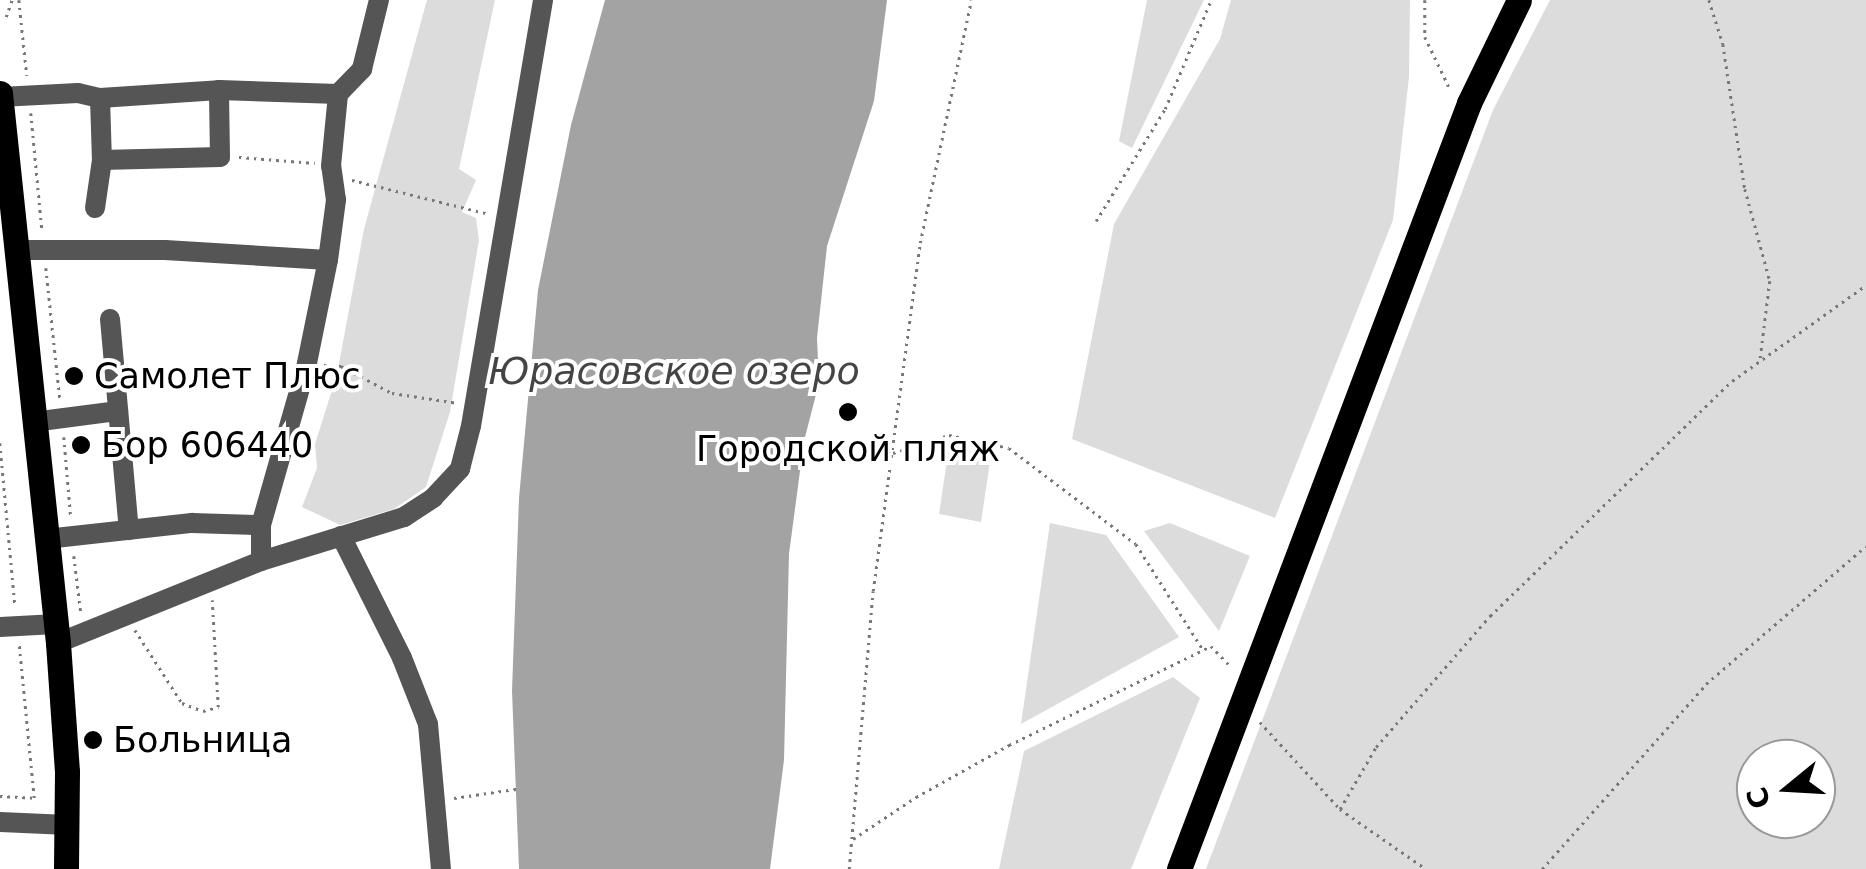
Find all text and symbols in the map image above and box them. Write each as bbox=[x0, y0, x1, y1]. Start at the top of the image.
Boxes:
water label: Юрасовское озеро bbox=[488, 349, 860, 395]
place label: Самолет Плюс bbox=[94, 355, 361, 397]
marker: Самолет Плюс bbox=[63, 365, 85, 387]
marker: Городской пляж bbox=[837, 401, 859, 423]
place label: Бор 606440 bbox=[101, 424, 313, 466]
place label: Городской пляж bbox=[696, 428, 1000, 470]
marker: Бор 606440 bbox=[70, 434, 92, 456]
place label: Больница bbox=[113, 719, 292, 761]
marker: Больница bbox=[82, 729, 104, 751]
north arrow bbox=[1736, 739, 1836, 839]
text: С bbox=[1740, 783, 1778, 813]

